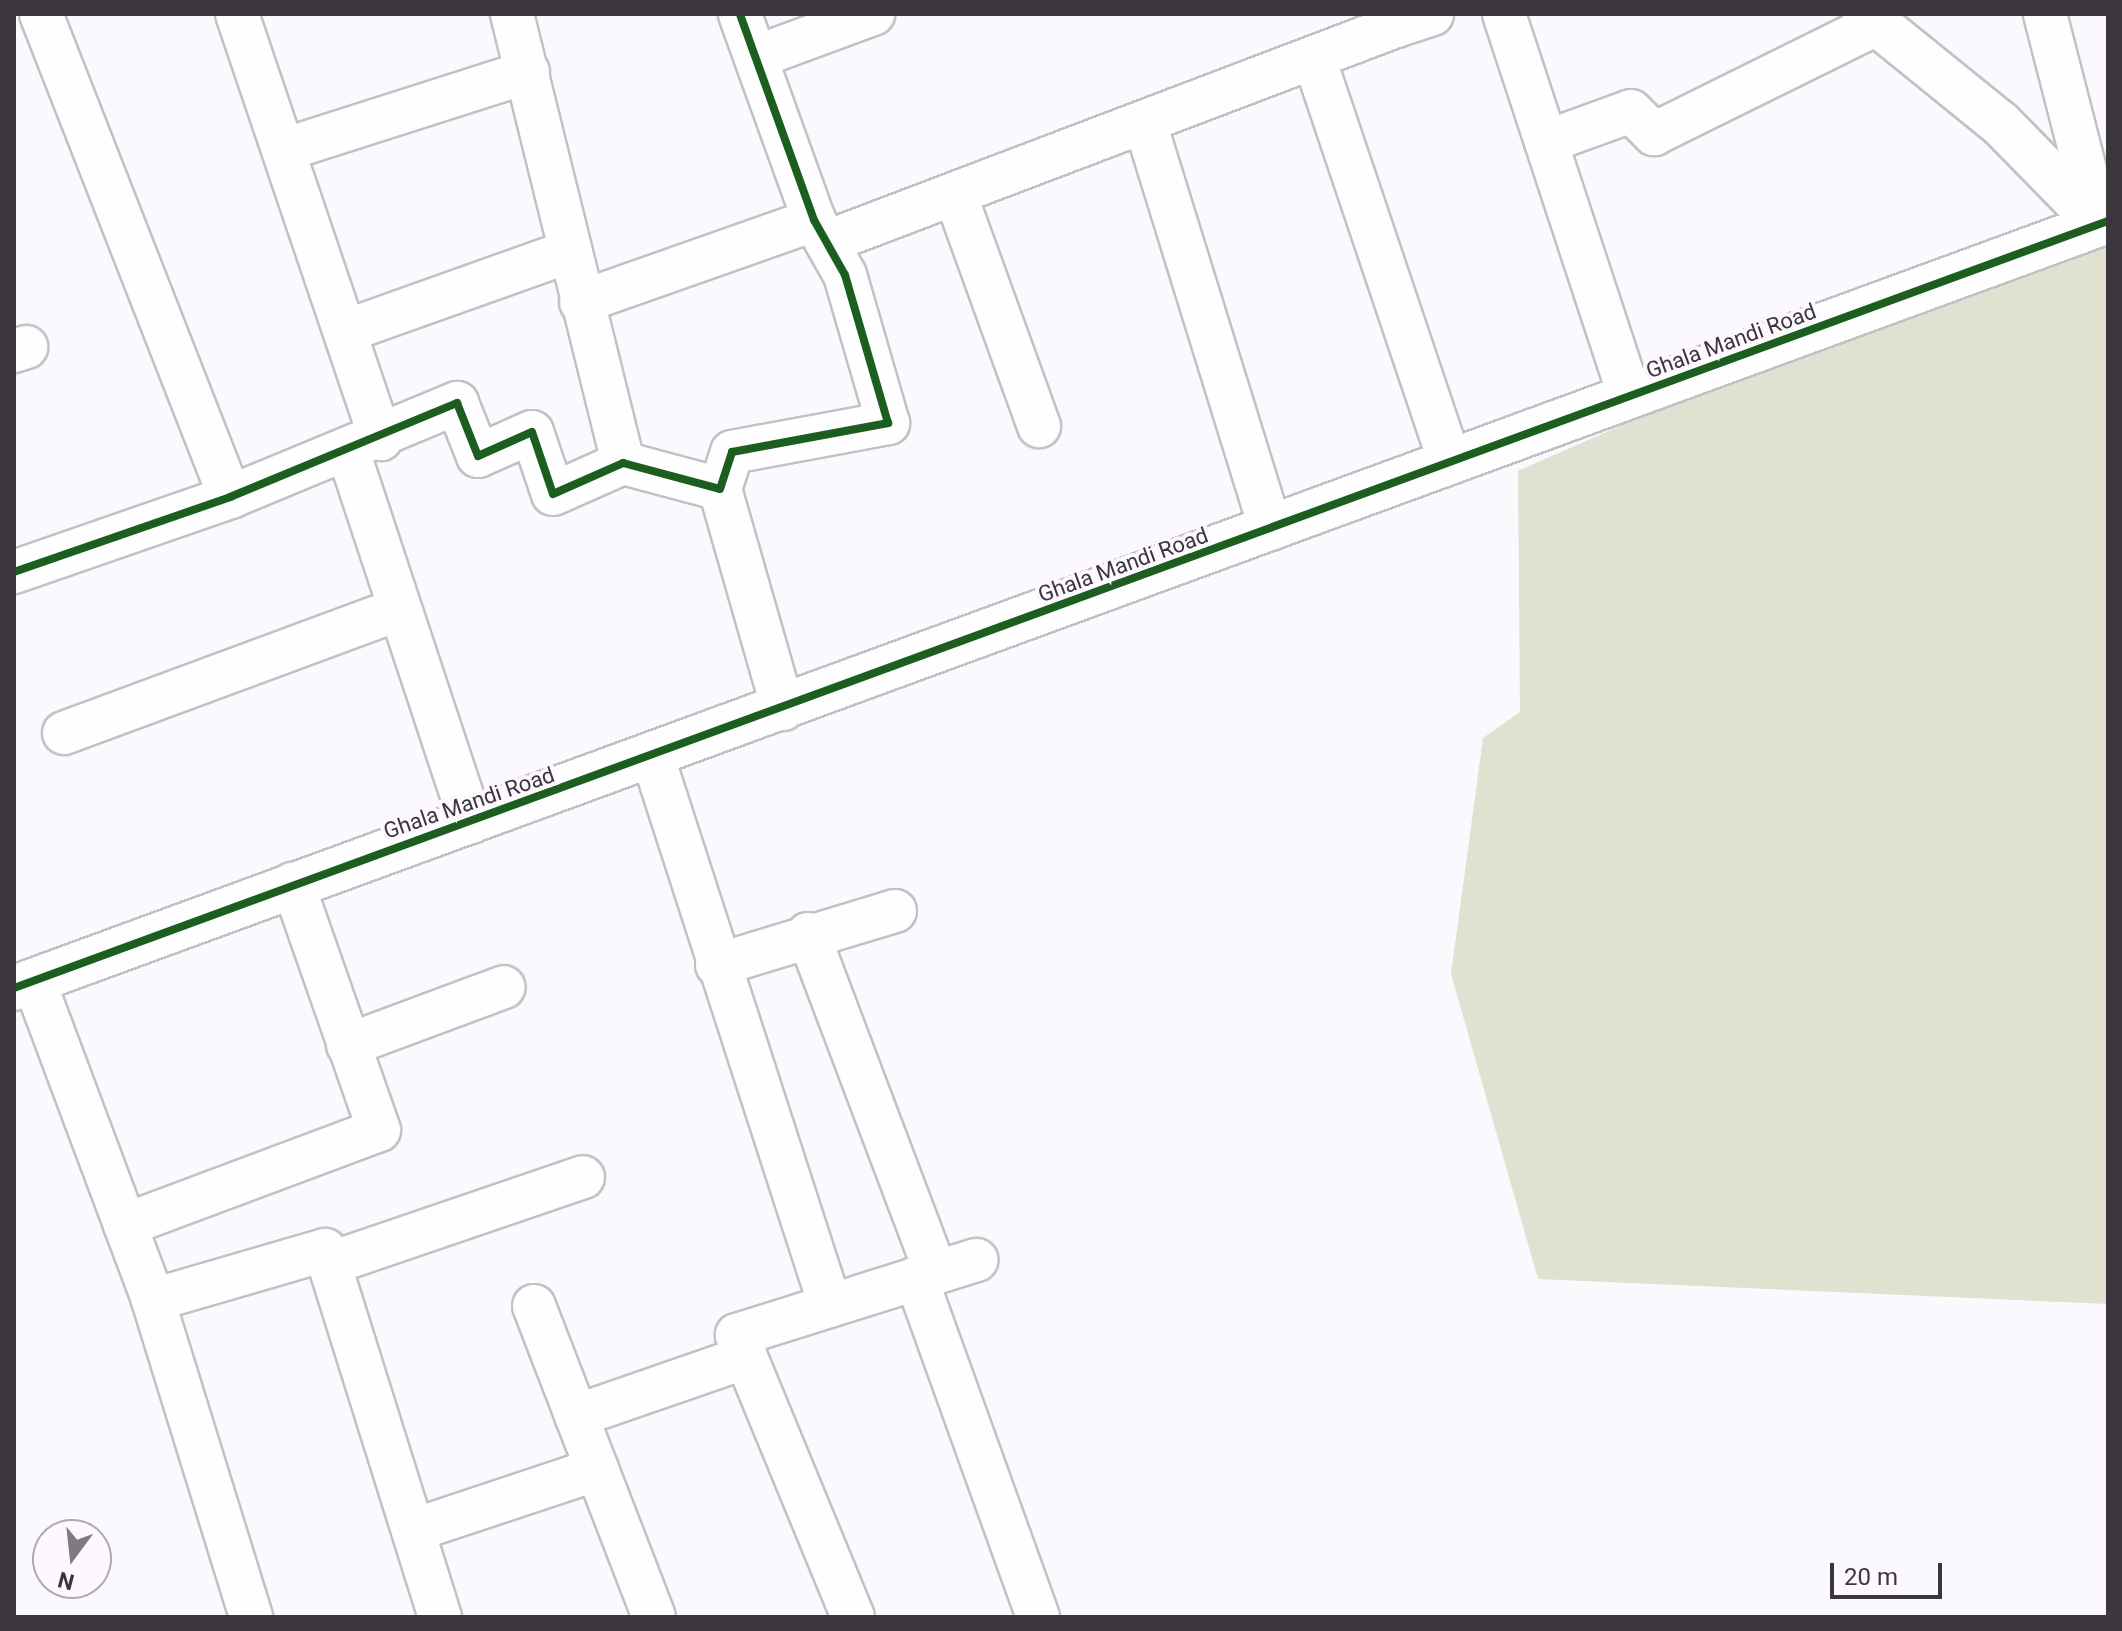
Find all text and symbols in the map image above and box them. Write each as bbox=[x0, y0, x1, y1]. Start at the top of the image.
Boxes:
street label: Ghala Mandi Road bbox=[1642, 298, 1820, 384]
street label: Ghala Mandi Road bbox=[1034, 522, 1212, 608]
street label: Ghala Mandi Road bbox=[380, 761, 558, 845]
north arrow bbox=[32, 1519, 112, 1599]
scale bar bbox=[1834, 1547, 1946, 1597]
text: 20 m bbox=[1844, 1563, 1898, 1591]
text: N bbox=[55, 1567, 77, 1595]

